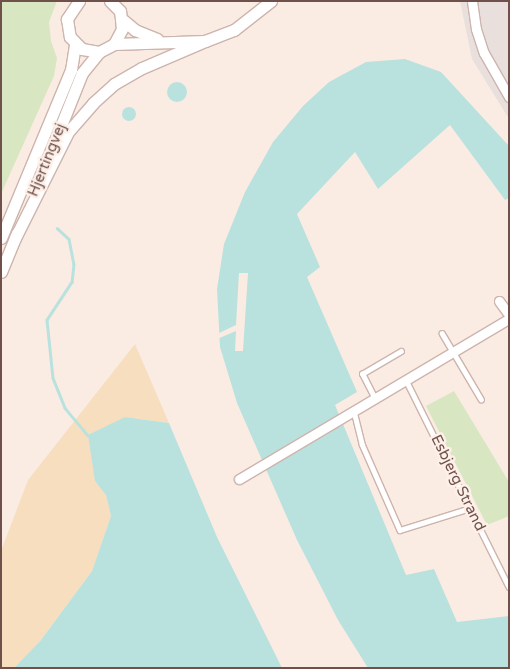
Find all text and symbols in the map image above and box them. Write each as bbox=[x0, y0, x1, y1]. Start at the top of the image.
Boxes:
street label: Hjertingvej bbox=[24, 121, 70, 199]
street label: Esbjerg Strand bbox=[427, 432, 489, 534]

